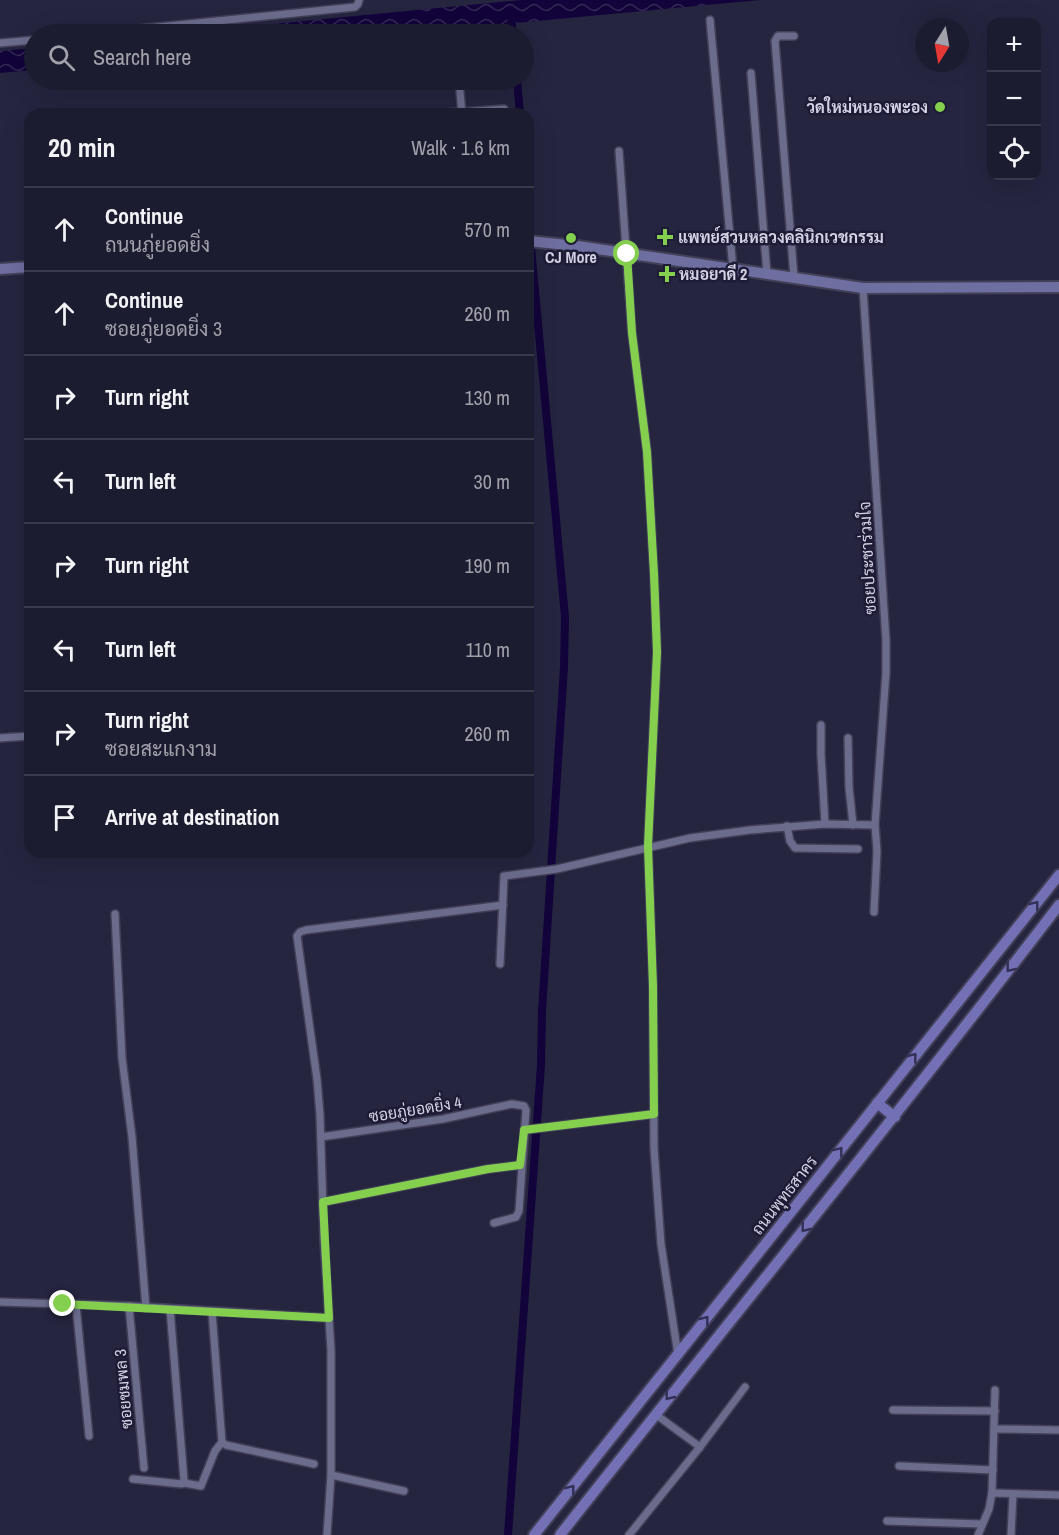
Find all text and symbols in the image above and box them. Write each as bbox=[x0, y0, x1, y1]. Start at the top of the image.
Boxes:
north arrow bbox=[915, 18, 969, 72]
map controls bbox=[987, 18, 1041, 180]
button: + bbox=[987, 18, 1041, 72]
search box bbox=[24, 24, 534, 90]
icon: search bbox=[45, 41, 78, 74]
text: Search here bbox=[93, 42, 191, 72]
button: − bbox=[987, 72, 1041, 126]
place label: วัดใหม่หนองพะอง bbox=[806, 96, 928, 118]
marker: วัดใหม่หนองพะอง bbox=[933, 100, 947, 114]
button: locate bbox=[987, 126, 1041, 180]
text: 20 min bbox=[48, 130, 116, 165]
text: Walk · 1.6 km bbox=[411, 134, 510, 161]
text: Continue bbox=[105, 201, 183, 231]
icon: ahead bbox=[48, 213, 81, 246]
text: 570 m bbox=[464, 216, 510, 243]
place label: แพทย์สวนหลวงคลินิกเวชกรรม bbox=[678, 226, 884, 248]
marker: แพทย์สวนหลวงคลินิกเวชกรรม bbox=[656, 228, 674, 246]
text: ถนนภู่ยอดยิ่ง bbox=[105, 231, 210, 258]
marker: CJ More bbox=[564, 231, 578, 245]
route start bbox=[613, 240, 639, 266]
place label: CJ More bbox=[545, 246, 597, 268]
place label: หมอยาดี 2 bbox=[679, 263, 747, 285]
marker: หมอยาดี 2 bbox=[660, 267, 674, 281]
text: Continue bbox=[105, 285, 183, 315]
icon: ahead bbox=[48, 297, 81, 330]
text: 260 m bbox=[464, 300, 510, 327]
text: ซอยภู่ยอดยิ่ง 3 bbox=[105, 315, 222, 342]
icon: right bbox=[48, 381, 81, 414]
text: Turn right bbox=[105, 382, 189, 412]
text: 130 m bbox=[464, 384, 510, 411]
icon: left bbox=[48, 465, 81, 498]
text: Turn left bbox=[105, 466, 176, 496]
text: 30 m bbox=[474, 468, 510, 495]
street label: ซอยประชาร่วมใจ bbox=[853, 501, 881, 615]
icon: right bbox=[48, 549, 81, 582]
text: Turn right bbox=[105, 550, 189, 580]
text: 190 m bbox=[464, 552, 510, 579]
icon: left bbox=[48, 633, 81, 666]
text: Turn left bbox=[105, 634, 176, 664]
text: 110 m bbox=[466, 636, 510, 663]
text: Turn right bbox=[105, 705, 189, 735]
icon: right bbox=[48, 717, 81, 750]
text: 260 m bbox=[464, 720, 510, 747]
text: ซอยสะแกงาม bbox=[105, 735, 217, 762]
icon: arrive bbox=[48, 801, 81, 834]
text: Arrive at destination bbox=[105, 802, 279, 832]
one-way arrow bbox=[1028, 901, 1039, 912]
one-way arrow bbox=[1007, 961, 1018, 972]
one-way arrow bbox=[906, 1053, 917, 1064]
street label: ซอยภู่ยอดยิ่ง 4 bbox=[367, 1089, 463, 1128]
one-way arrow bbox=[831, 1146, 842, 1157]
street label: ถนนพุทธสาคร bbox=[746, 1151, 823, 1240]
one-way arrow bbox=[801, 1221, 812, 1232]
route end bbox=[49, 1290, 75, 1316]
one-way arrow bbox=[698, 1316, 709, 1327]
street label: ซอยชมพล 3 bbox=[109, 1348, 137, 1430]
one-way arrow bbox=[666, 1389, 677, 1400]
one-way arrow bbox=[563, 1485, 574, 1496]

